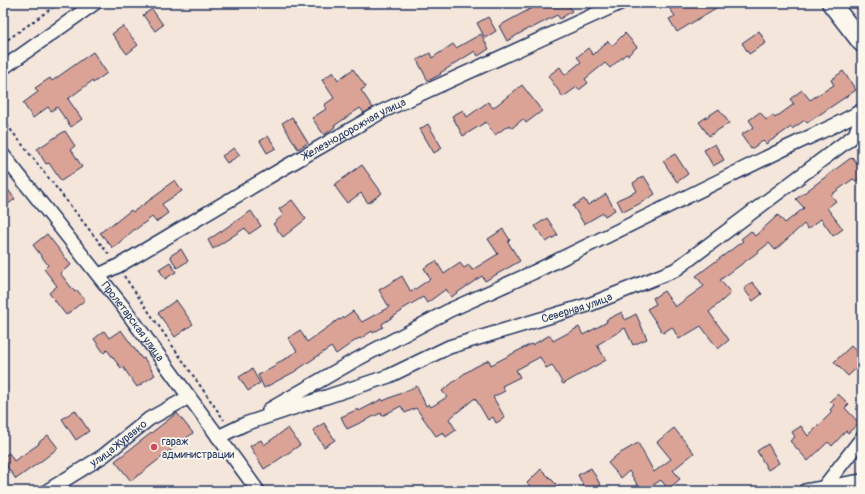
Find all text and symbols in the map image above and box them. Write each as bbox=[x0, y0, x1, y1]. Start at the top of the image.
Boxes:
street label: Железнодорожная улица bbox=[298, 95, 408, 163]
street label: Пролетарская улица bbox=[99, 279, 167, 364]
street label: Северная улица bbox=[540, 290, 614, 325]
street label: улица Журавко bbox=[87, 417, 149, 470]
place label: гараж администрации bbox=[162, 435, 234, 461]
marker: гараж администрации bbox=[149, 442, 159, 452]

